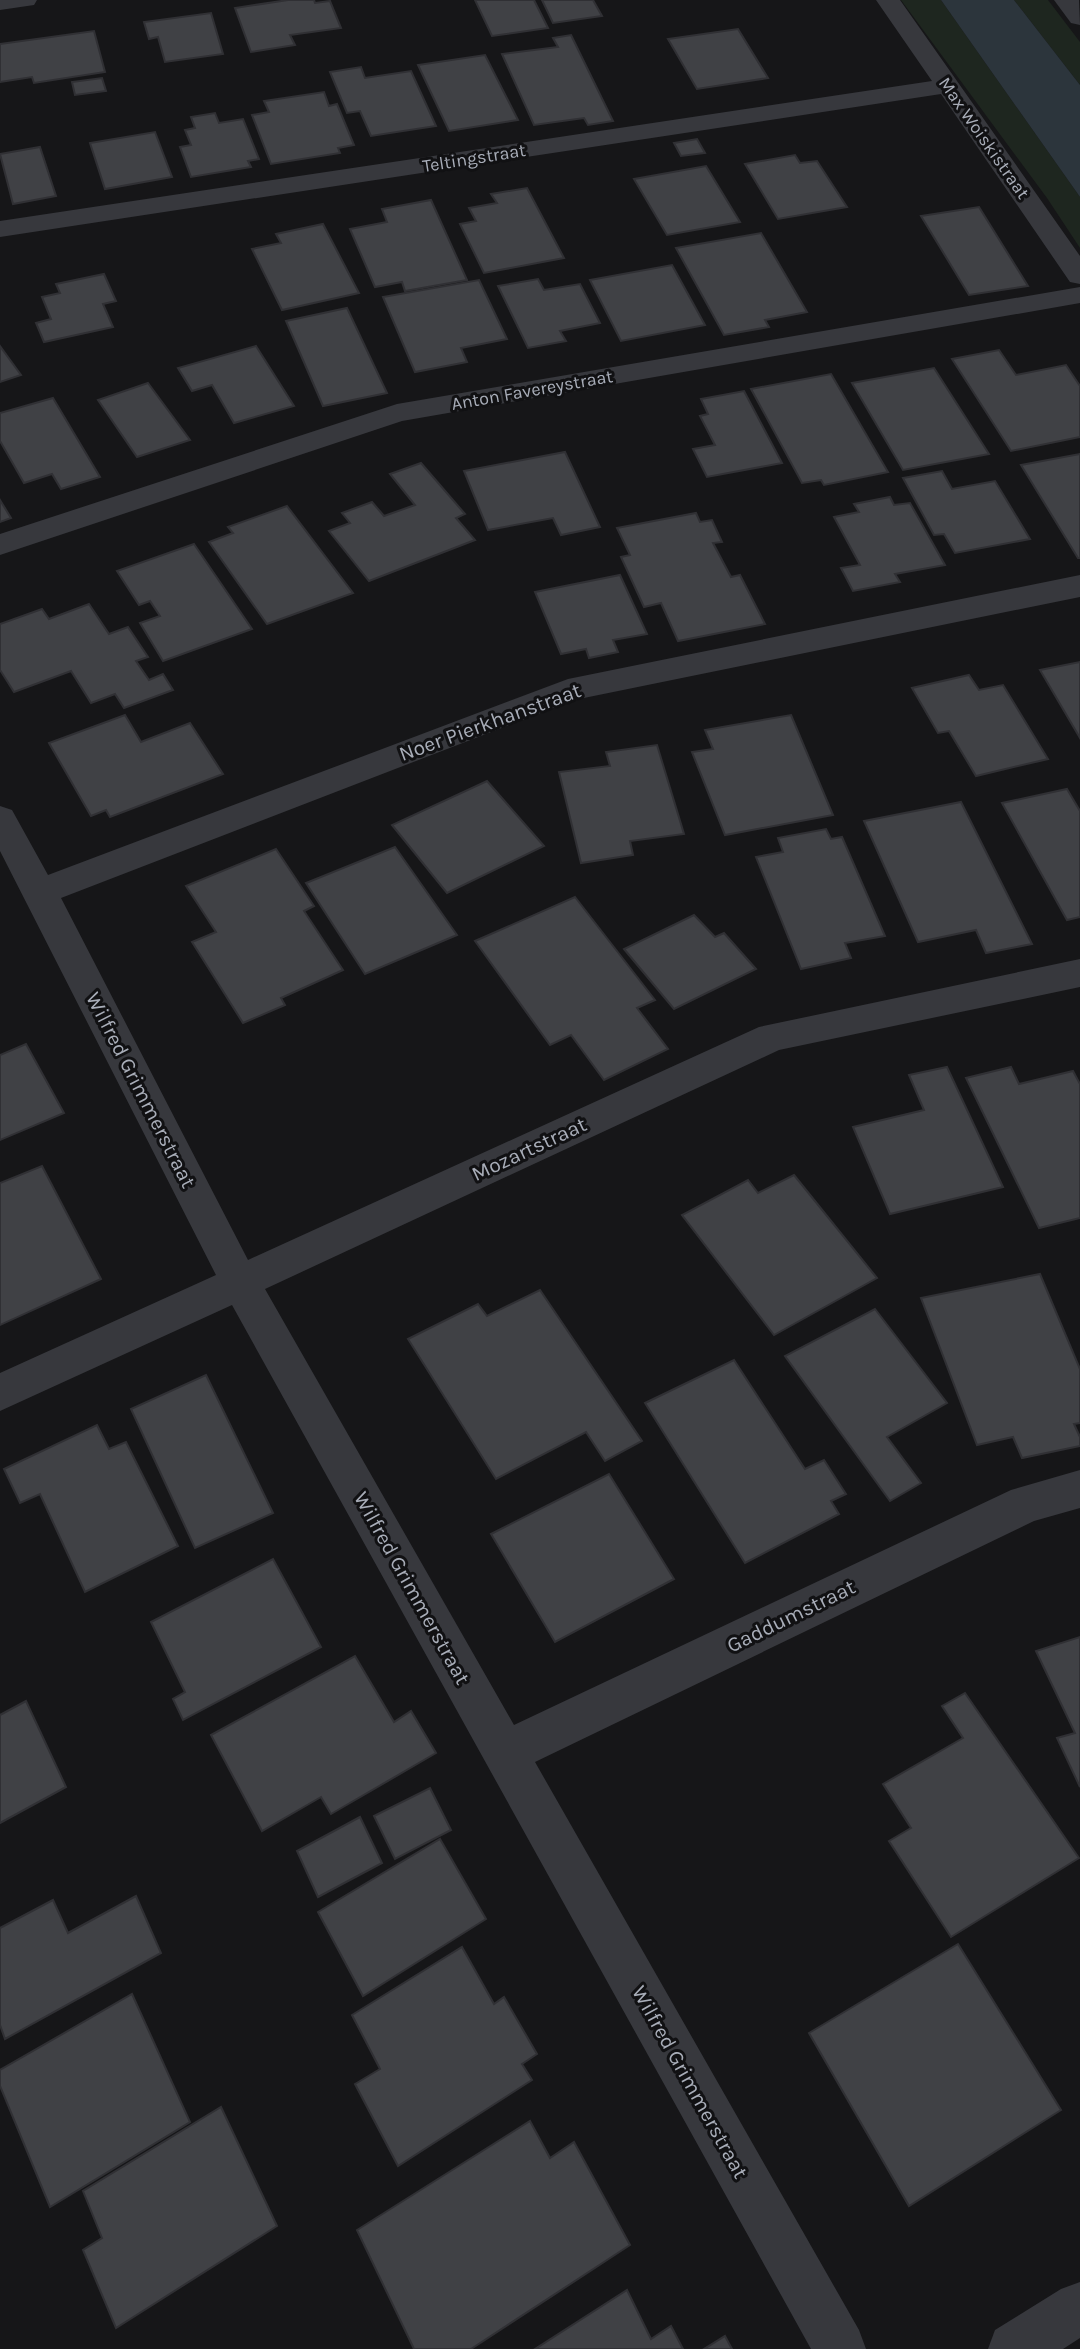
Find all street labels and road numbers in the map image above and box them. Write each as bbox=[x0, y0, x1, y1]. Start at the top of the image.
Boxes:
street label: Max Woiskistraat bbox=[934, 73, 1034, 203]
street label: Teltingstraat bbox=[421, 139, 528, 177]
street label: Anton Favereystraat bbox=[450, 365, 615, 415]
street label: Noer Pierkhanstraat bbox=[396, 678, 584, 766]
street label: Wilfred Grimmerstraat bbox=[81, 988, 201, 1192]
street label: Mozartstraat bbox=[468, 1112, 590, 1186]
street label: Wilfred Grimmerstraat bbox=[349, 1488, 475, 1689]
street label: Gaddumstraat bbox=[723, 1575, 859, 1657]
street label: Wilfred Grimmerstraat bbox=[627, 1982, 753, 2183]

